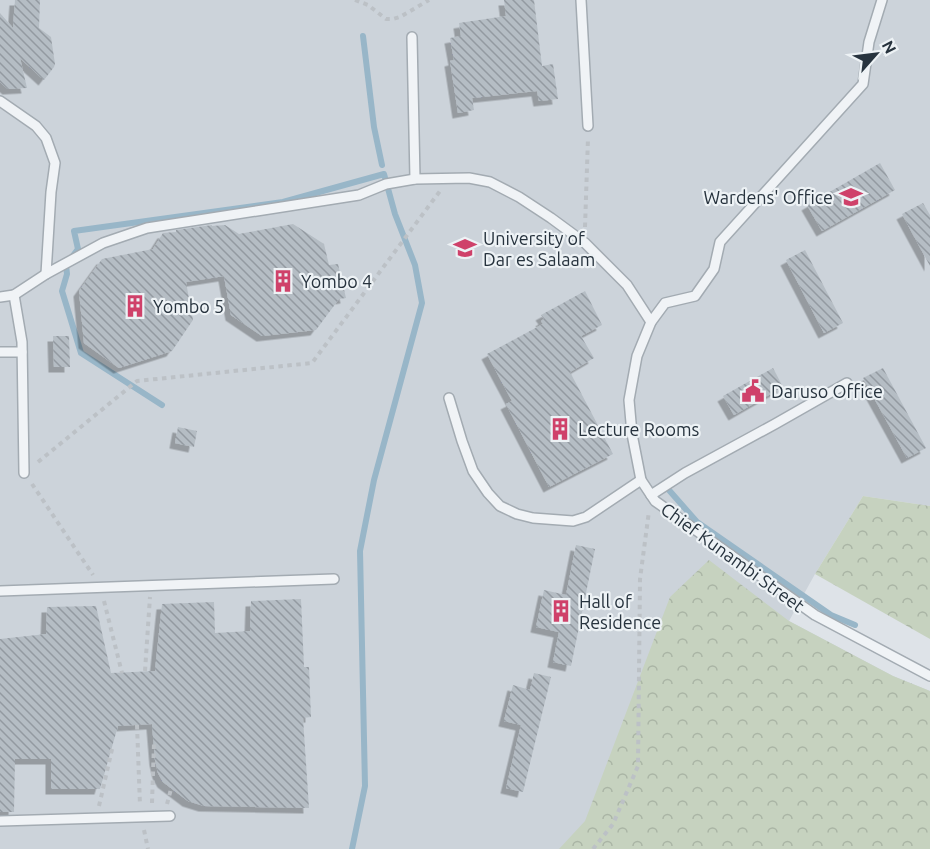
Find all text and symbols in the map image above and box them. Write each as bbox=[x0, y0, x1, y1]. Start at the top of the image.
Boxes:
north arrow bbox=[846, 24, 906, 84]
text: N bbox=[878, 37, 900, 56]
school or university icon: Wardens' Office bbox=[838, 184, 864, 210]
place label: Wardens' Office bbox=[704, 187, 833, 207]
place label: University of Dar es Salaam bbox=[483, 228, 595, 269]
school or university icon: University of Dar es Salaam bbox=[452, 235, 478, 261]
building icon: Yombo 4 bbox=[270, 268, 296, 294]
place label: Yombo 4 bbox=[301, 271, 372, 291]
building icon: Yombo 5 bbox=[122, 293, 148, 319]
place label: Yombo 5 bbox=[153, 296, 224, 316]
public building icon: Daruso Office bbox=[740, 378, 766, 404]
place label: Daruso Office bbox=[771, 381, 883, 401]
building icon: Lecture Rooms bbox=[547, 416, 573, 442]
place label: Lecture Rooms bbox=[578, 419, 699, 439]
street label: Chief Kunambi Street bbox=[657, 498, 809, 616]
place label: Hall of Residence bbox=[579, 591, 661, 632]
building icon: Hall of Residence bbox=[548, 598, 574, 624]

